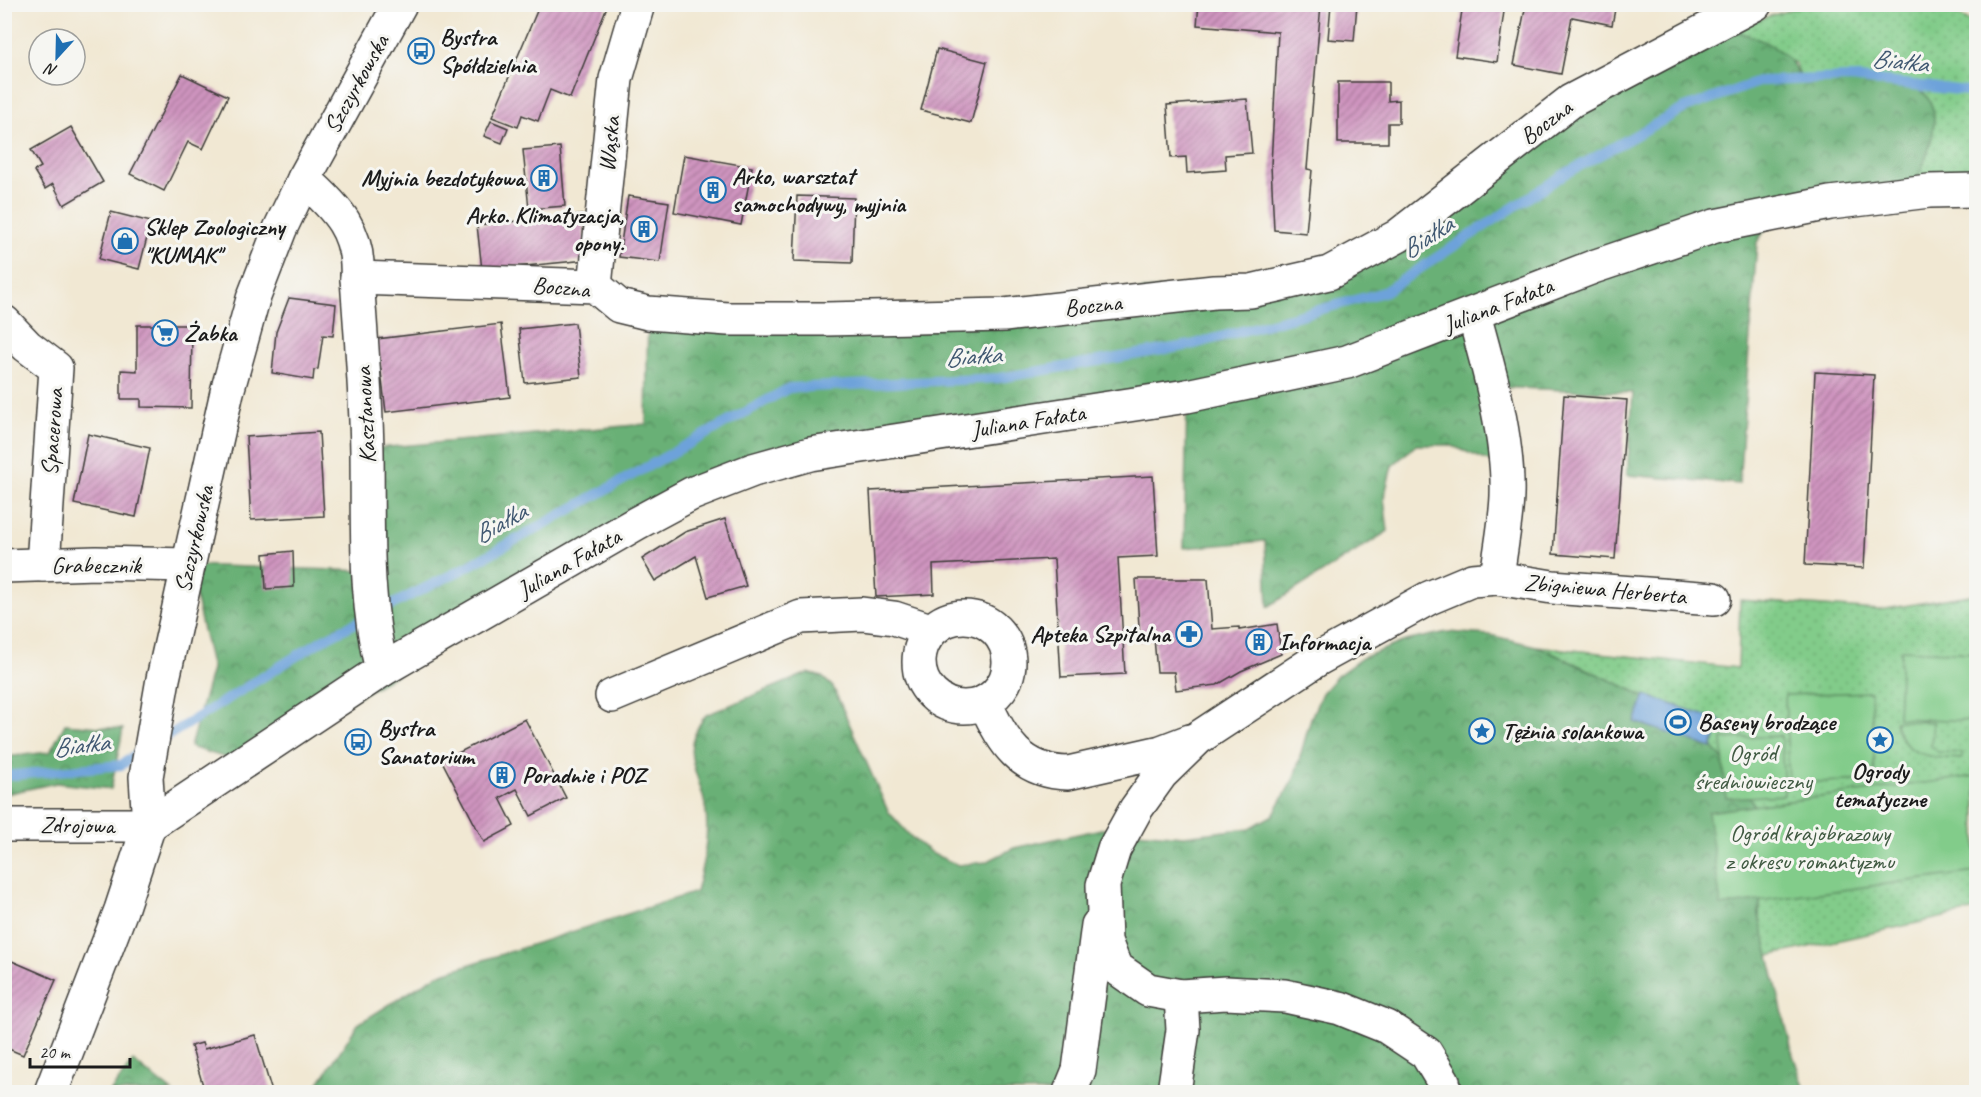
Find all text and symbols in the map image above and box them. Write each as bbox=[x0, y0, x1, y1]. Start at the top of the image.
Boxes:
place label: Bystra Spółdzielnia bbox=[440, 22, 538, 80]
north arrow bbox=[27, 27, 87, 87]
street label: Szczyrkowska bbox=[317, 28, 396, 139]
bus stop icon: Bystra Spółdzielnia bbox=[406, 36, 436, 66]
water label: Białka bbox=[1871, 42, 1932, 81]
text: N bbox=[41, 58, 60, 81]
street label: Boczna bbox=[1514, 92, 1579, 151]
street label: Wąska bbox=[591, 113, 627, 173]
place label: Arko, warsztat samochodywy, myjnia bbox=[732, 161, 907, 219]
place label: Myjnia bezdotykowa bbox=[361, 163, 526, 193]
building icon: Myjnia bezdotykowa bbox=[529, 163, 559, 193]
building icon: Arko, warsztat samochodywy, myjnia bbox=[698, 175, 728, 205]
place label: Arko. Klimatyzacja, opony. bbox=[466, 200, 625, 258]
water label: Białka bbox=[1395, 207, 1462, 266]
place label: Sklep Zoologiczny "KUMAK" bbox=[144, 212, 287, 270]
building icon: Arko. Klimatyzacja, opony. bbox=[629, 214, 659, 244]
shop icon: Sklep Zoologiczny "KUMAK" bbox=[110, 226, 140, 256]
street label: Boczna bbox=[531, 270, 592, 305]
street label: Juliana Fałata bbox=[1438, 270, 1558, 340]
street label: Boczna bbox=[1063, 287, 1125, 323]
supermarket icon: Żabka bbox=[150, 318, 180, 348]
place label: Żabka bbox=[184, 318, 239, 348]
water label: Białka bbox=[944, 337, 1005, 374]
street label: Kasztanowa bbox=[347, 364, 383, 464]
street label: Spacerowa bbox=[34, 386, 70, 477]
street label: Juliana Fałata bbox=[968, 397, 1088, 445]
street label: Szczyrkowska bbox=[167, 481, 221, 595]
water label: Białka bbox=[468, 494, 535, 551]
street label: Juliana Fałata bbox=[511, 521, 627, 605]
street label: Grabecznik bbox=[51, 550, 143, 580]
street label: Zbigniewa Herberta bbox=[1523, 567, 1689, 611]
place label: Apteka Szpitalna bbox=[1031, 619, 1172, 649]
pharmacy icon: Apteka Szpitalna bbox=[1174, 619, 1204, 649]
building icon: Informacja bbox=[1244, 627, 1274, 657]
place label: Informacja bbox=[1278, 627, 1372, 657]
sports icon: Baseny brodzące bbox=[1663, 707, 1693, 737]
place label: Baseny brodzące bbox=[1698, 707, 1837, 737]
place label: Bystra Sanatorium bbox=[378, 713, 476, 771]
place icon: Tężnia solankowa bbox=[1467, 716, 1497, 746]
place label: Tężnia solankowa bbox=[1502, 716, 1645, 746]
water label: Białka bbox=[51, 725, 113, 765]
place icon: Ogrody tematyczne bbox=[1865, 725, 1895, 755]
bus stop icon: Bystra Sanatorium bbox=[343, 727, 373, 757]
park label: Ogród średniowieczny bbox=[1694, 738, 1814, 796]
place label: Ogrody tematyczne bbox=[1834, 756, 1928, 814]
building icon: Poradnie i POZ bbox=[487, 760, 517, 790]
place label: Poradnie i POZ bbox=[522, 760, 649, 790]
street label: Zdrojowa bbox=[40, 810, 116, 840]
park label: Ogród krajobrazowy z okresu romantyzmu bbox=[1726, 818, 1896, 876]
scale bar bbox=[30, 1031, 130, 1069]
text: 20 m bbox=[39, 1041, 72, 1063]

